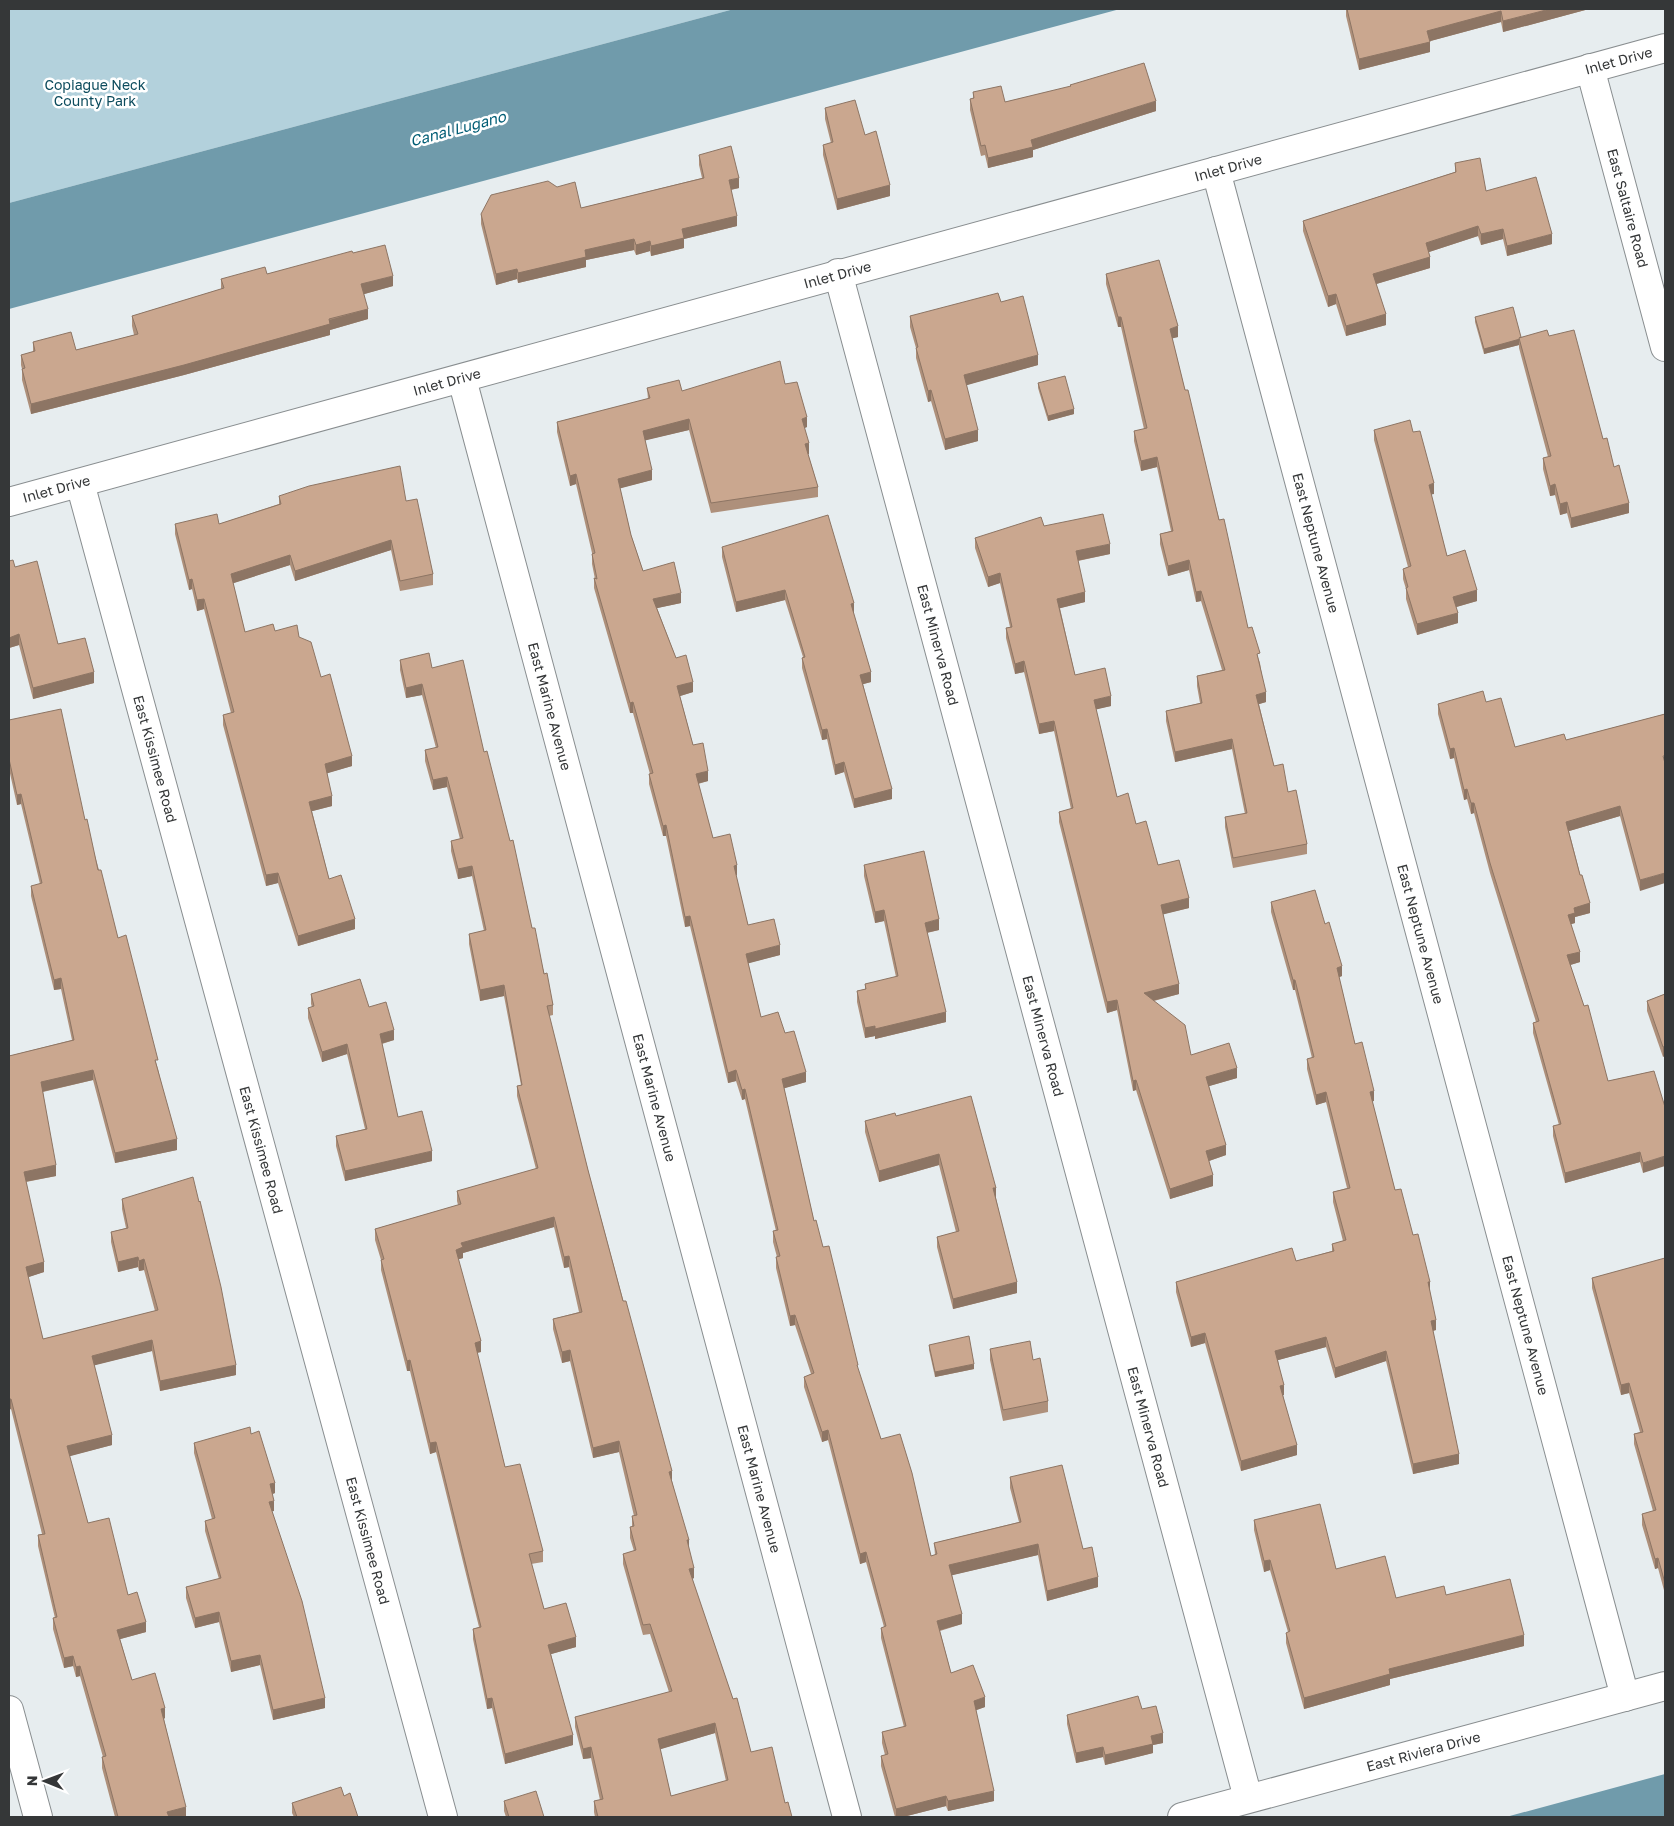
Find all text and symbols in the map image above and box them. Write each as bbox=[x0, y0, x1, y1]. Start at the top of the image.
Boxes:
street label: Inlet Drive bbox=[1583, 43, 1654, 78]
park label: Copiague Neck County Park bbox=[44, 76, 146, 109]
water label: Canal Lugano bbox=[408, 106, 509, 150]
street label: East Saltaire Road bbox=[1604, 147, 1652, 269]
street label: Inlet Drive bbox=[1192, 150, 1264, 185]
street label: Inlet Drive bbox=[802, 257, 873, 292]
street label: Inlet Drive bbox=[411, 364, 482, 399]
street label: Inlet Drive bbox=[20, 471, 92, 506]
street label: East Neptune Avenue bbox=[1289, 471, 1343, 615]
street label: East Minerva Road bbox=[914, 582, 963, 707]
street label: East Marine Avenue bbox=[525, 640, 575, 772]
street label: East Kissimee Road bbox=[130, 693, 181, 824]
street label: East Neptune Avenue bbox=[1394, 862, 1448, 1006]
street label: East Minerva Road bbox=[1019, 973, 1068, 1098]
street label: East Marine Avenue bbox=[630, 1032, 680, 1163]
street label: East Kissimee Road bbox=[236, 1084, 287, 1215]
street label: East Neptune Avenue bbox=[1499, 1253, 1553, 1397]
street label: East Minerva Road bbox=[1124, 1365, 1173, 1489]
street label: East Marine Avenue bbox=[734, 1423, 785, 1555]
street label: East Kissimee Road bbox=[343, 1475, 394, 1606]
street label: East Riviera Drive bbox=[1364, 1728, 1482, 1775]
north arrow bbox=[20, 1756, 70, 1806]
text: N bbox=[23, 1775, 40, 1786]

